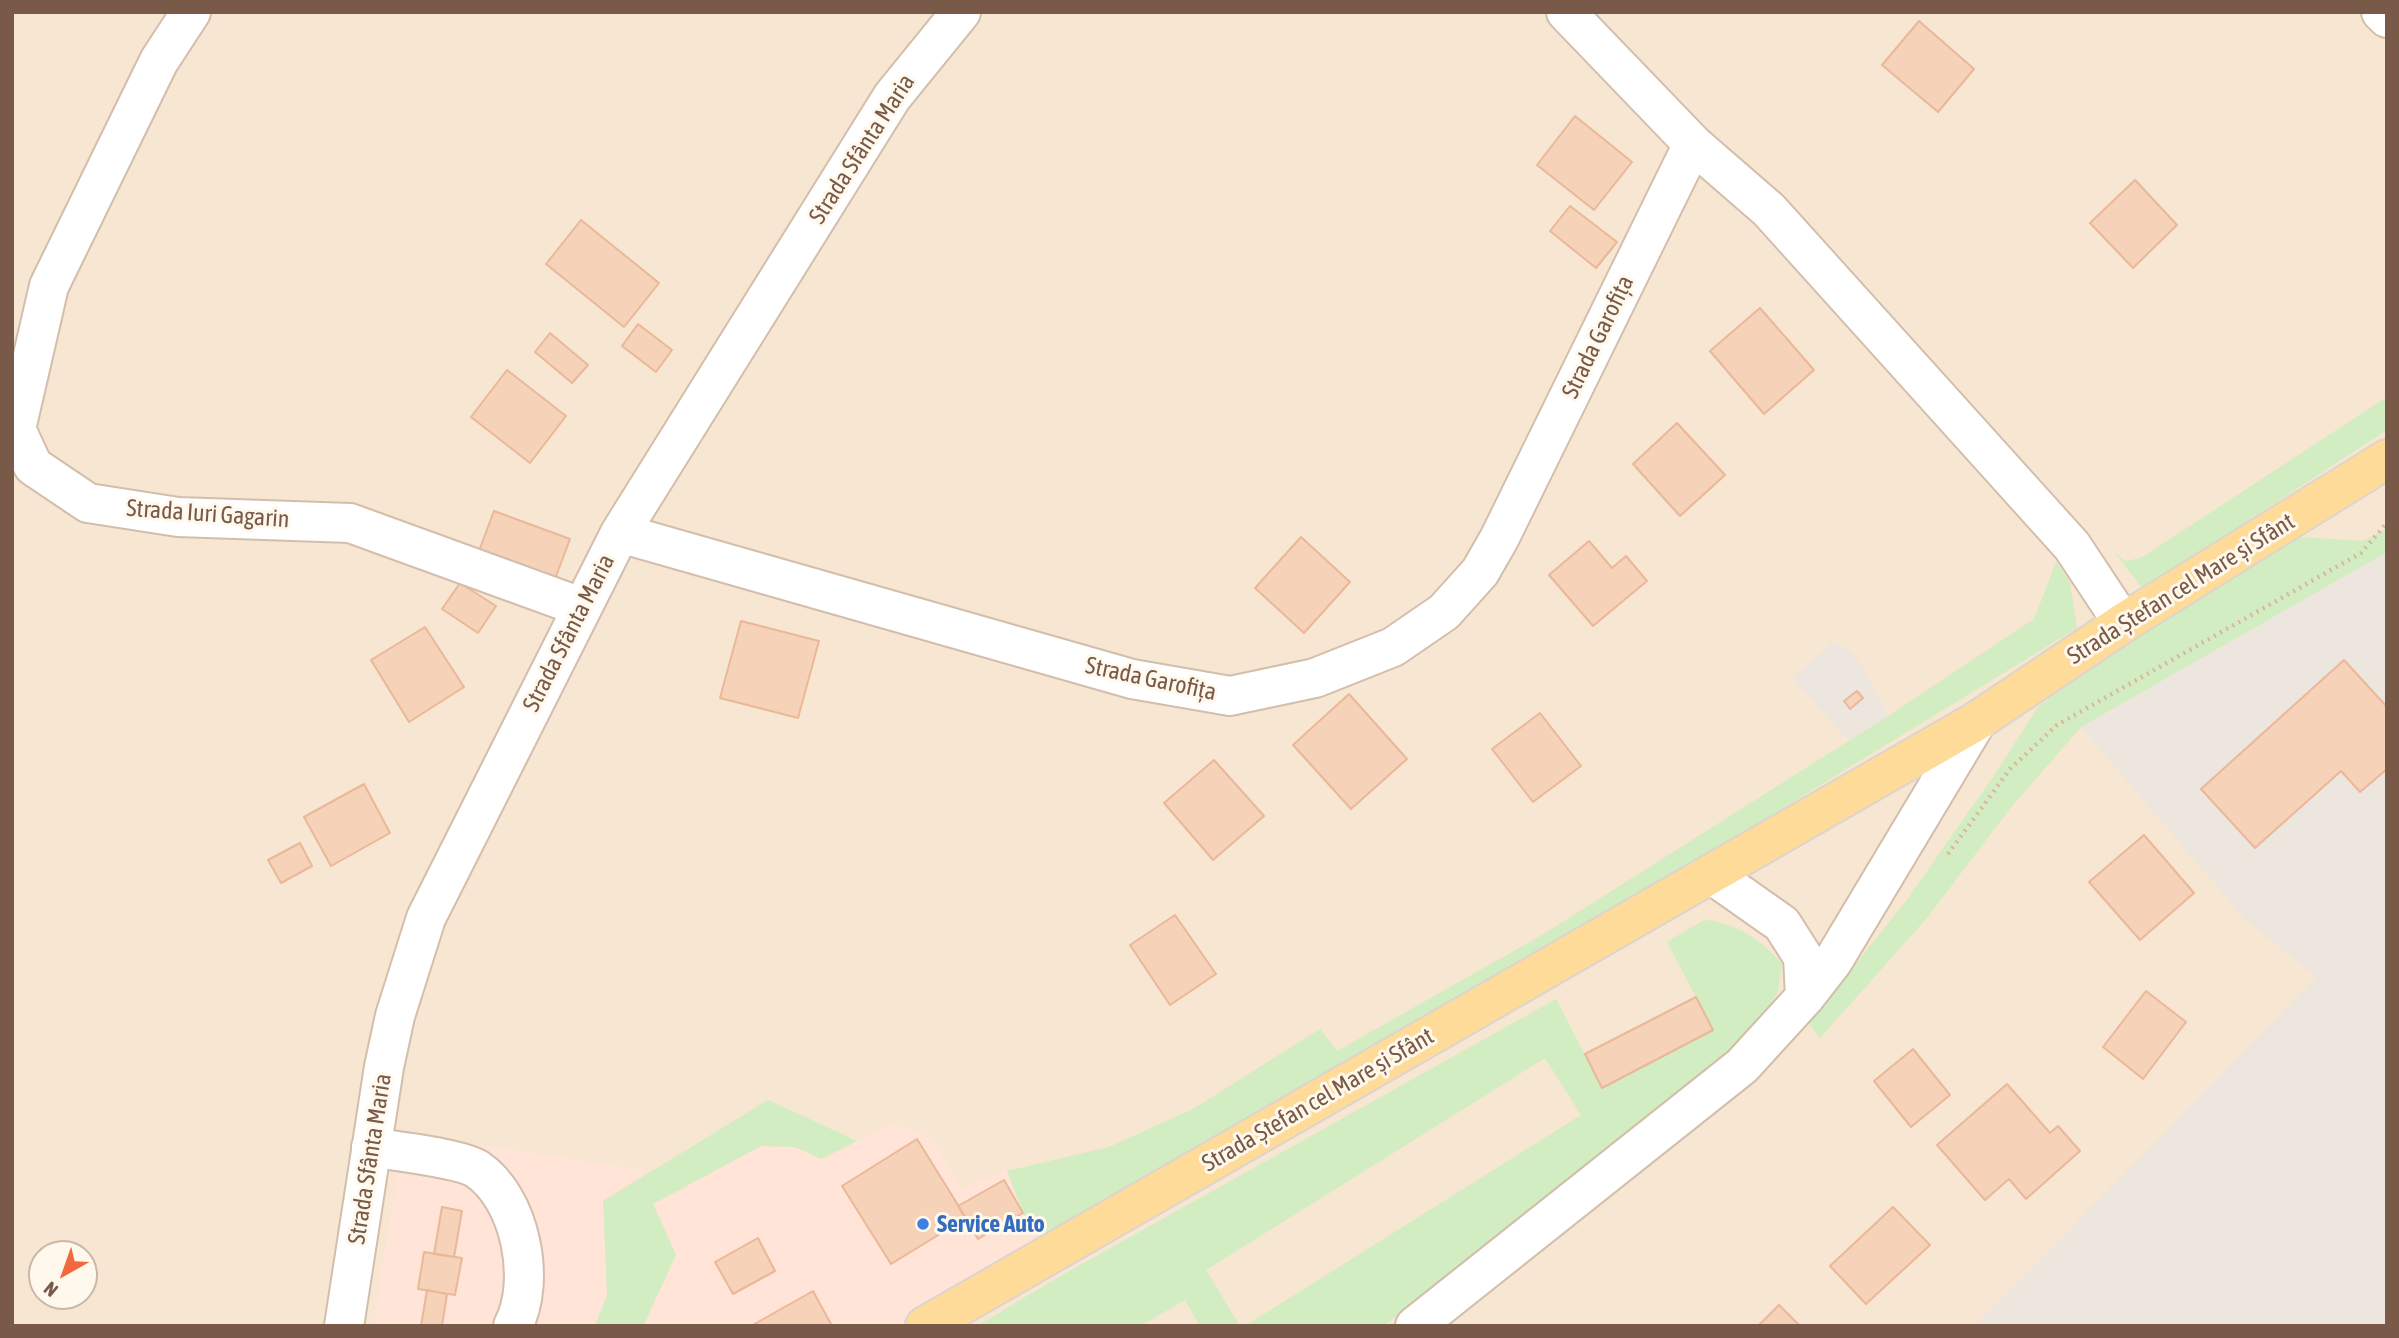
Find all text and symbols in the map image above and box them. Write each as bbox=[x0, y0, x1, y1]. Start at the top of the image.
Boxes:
street label: Strada Sfânta Maria bbox=[803, 69, 921, 229]
street label: Strada Garofița bbox=[1556, 271, 1640, 403]
street label: Strada Iuri Gagarin bbox=[126, 494, 290, 534]
street label: Strada Ștefan cel Mare și Sfânt bbox=[2062, 507, 2300, 671]
street label: Strada Sfânta Maria bbox=[517, 550, 621, 716]
street label: Strada Garofița bbox=[1083, 651, 1219, 707]
street label: Strada Ștefan cel Mare și Sfânt bbox=[1197, 1022, 1439, 1178]
street label: Strada Sfânta Maria bbox=[342, 1072, 398, 1246]
place label: Service Auto bbox=[937, 1210, 1045, 1238]
marker: Service Auto bbox=[915, 1216, 931, 1232]
north arrow bbox=[28, 1240, 98, 1310]
text: N bbox=[39, 1278, 62, 1302]

